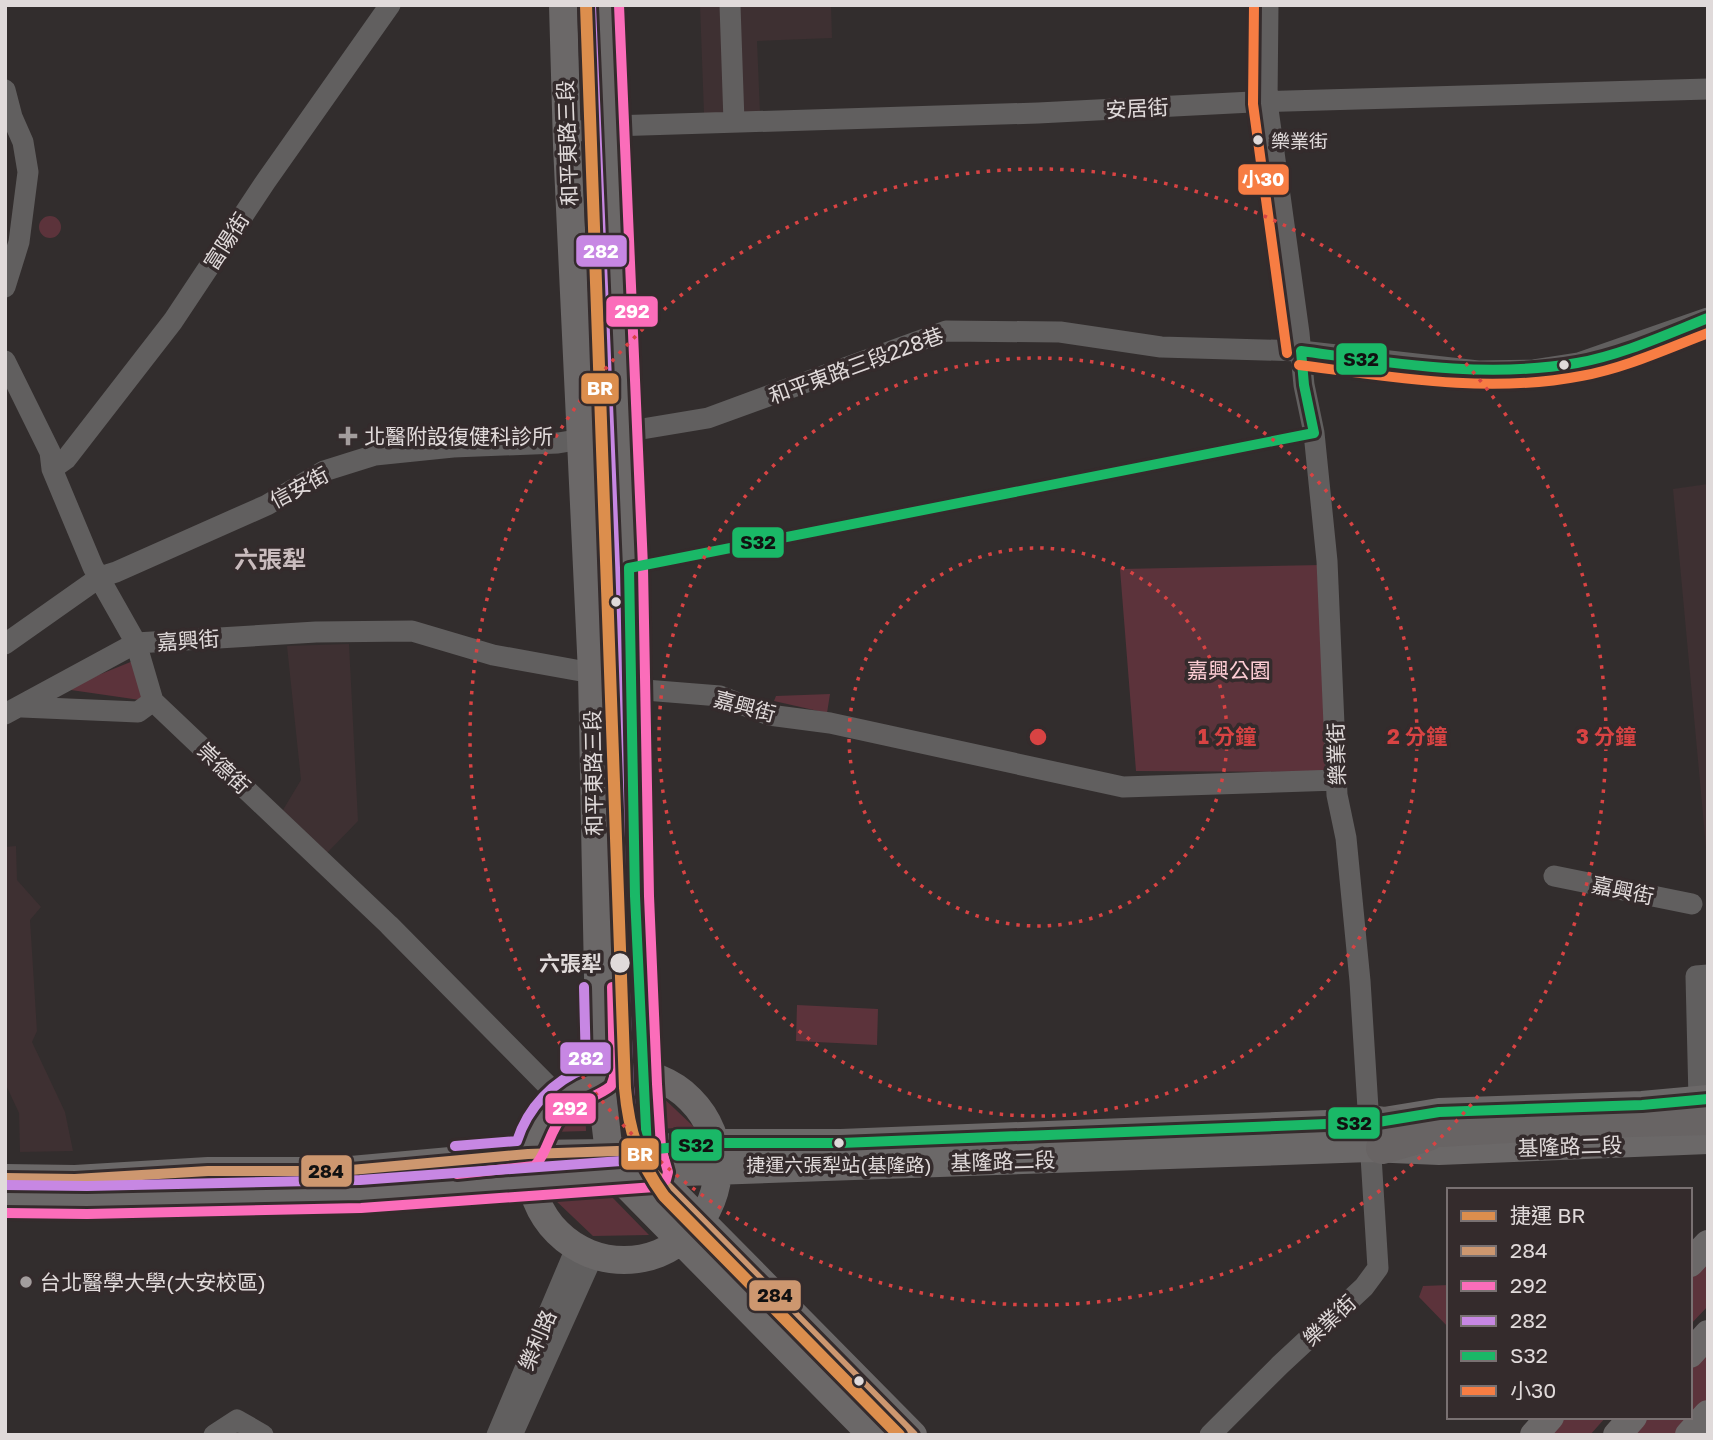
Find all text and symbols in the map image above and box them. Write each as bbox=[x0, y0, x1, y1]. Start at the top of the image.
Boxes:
street label: 和平東路三段 bbox=[552, 80, 582, 206]
street label: 安居街 bbox=[1105, 93, 1169, 123]
place label: 樂業街 bbox=[1271, 129, 1328, 152]
marker: 樂業街 bbox=[1251, 133, 1265, 147]
line badge: 小30 bbox=[1237, 163, 1290, 196]
text: 小30 bbox=[1242, 167, 1284, 190]
street label: 富陽街 bbox=[198, 208, 254, 274]
line badge: 282 bbox=[575, 234, 628, 268]
text: 282 bbox=[583, 239, 619, 262]
line badge: 292 bbox=[605, 295, 659, 328]
text: 292 bbox=[614, 299, 650, 322]
street label: 和平東路三段228巷 bbox=[765, 321, 947, 409]
line badge: S32 bbox=[1335, 342, 1388, 376]
text: S32 bbox=[1343, 347, 1379, 370]
unlabelled marker bbox=[1557, 358, 1571, 372]
line badge: BR bbox=[580, 372, 620, 405]
text: BR bbox=[587, 376, 613, 399]
place label: 北醫附設復健科診所 bbox=[364, 423, 553, 449]
marker: 北醫附設復健科診所 bbox=[338, 426, 358, 446]
street label: 信安街 bbox=[265, 461, 333, 513]
line badge: S32 bbox=[731, 526, 785, 559]
text: S32 bbox=[740, 530, 776, 553]
district label: 六張犁 bbox=[234, 544, 306, 573]
unlabelled marker bbox=[609, 595, 623, 609]
street label: 嘉興街 bbox=[156, 625, 220, 655]
park label: 嘉興公園 bbox=[1187, 657, 1271, 683]
street label: 嘉興街 bbox=[711, 685, 779, 727]
street label: 和平東路三段 bbox=[579, 710, 607, 836]
street label: 樂業街 bbox=[1322, 722, 1350, 786]
text: 1 分鐘 bbox=[1198, 723, 1256, 749]
text: 2 分鐘 bbox=[1387, 723, 1447, 749]
text: 3 分鐘 bbox=[1576, 723, 1636, 749]
centre of rings bbox=[1026, 725, 1050, 749]
street label: 崇德街 bbox=[192, 737, 256, 799]
street label: 嘉興街 bbox=[1589, 871, 1657, 909]
place label: 六張犁 bbox=[539, 950, 602, 976]
marker: 六張犁 bbox=[608, 951, 632, 975]
line badge: 282 bbox=[559, 1041, 612, 1075]
text: 282 bbox=[568, 1046, 604, 1069]
line badge: 292 bbox=[544, 1092, 597, 1125]
text: 292 bbox=[552, 1096, 588, 1119]
line badge: S32 bbox=[1327, 1106, 1381, 1140]
text: S32 bbox=[1336, 1111, 1372, 1134]
line badge: S32 bbox=[670, 1128, 723, 1162]
street label: 基隆路二段 bbox=[1517, 1131, 1623, 1161]
text: S32 bbox=[678, 1133, 714, 1156]
marker: 捷運六張犁站(基隆路) bbox=[832, 1136, 846, 1150]
line badge: BR bbox=[620, 1137, 660, 1171]
text: BR bbox=[627, 1142, 653, 1165]
street label: 基隆路二段 bbox=[950, 1146, 1056, 1176]
place label: 捷運六張犁站(基隆路) bbox=[746, 1153, 932, 1176]
line badge: 284 bbox=[300, 1154, 353, 1188]
text: 284 bbox=[308, 1159, 344, 1182]
legend bbox=[1447, 1188, 1692, 1419]
text: 捷運 BR bbox=[1510, 1202, 1586, 1228]
text: 284 bbox=[1510, 1237, 1548, 1263]
place label: 台北醫學大學(大安校區) bbox=[40, 1269, 266, 1295]
text: 292 bbox=[1510, 1272, 1547, 1298]
marker: 台北醫學大學(大安校區) bbox=[18, 1274, 34, 1290]
line badge: 284 bbox=[748, 1279, 802, 1312]
text: 284 bbox=[757, 1283, 793, 1306]
street label: 樂業街 bbox=[1297, 1289, 1361, 1351]
street label: 樂利路 bbox=[513, 1306, 561, 1374]
text: 282 bbox=[1510, 1307, 1547, 1333]
text: S32 bbox=[1510, 1342, 1548, 1368]
unlabelled marker bbox=[852, 1374, 866, 1388]
text: 小30 bbox=[1510, 1377, 1556, 1403]

